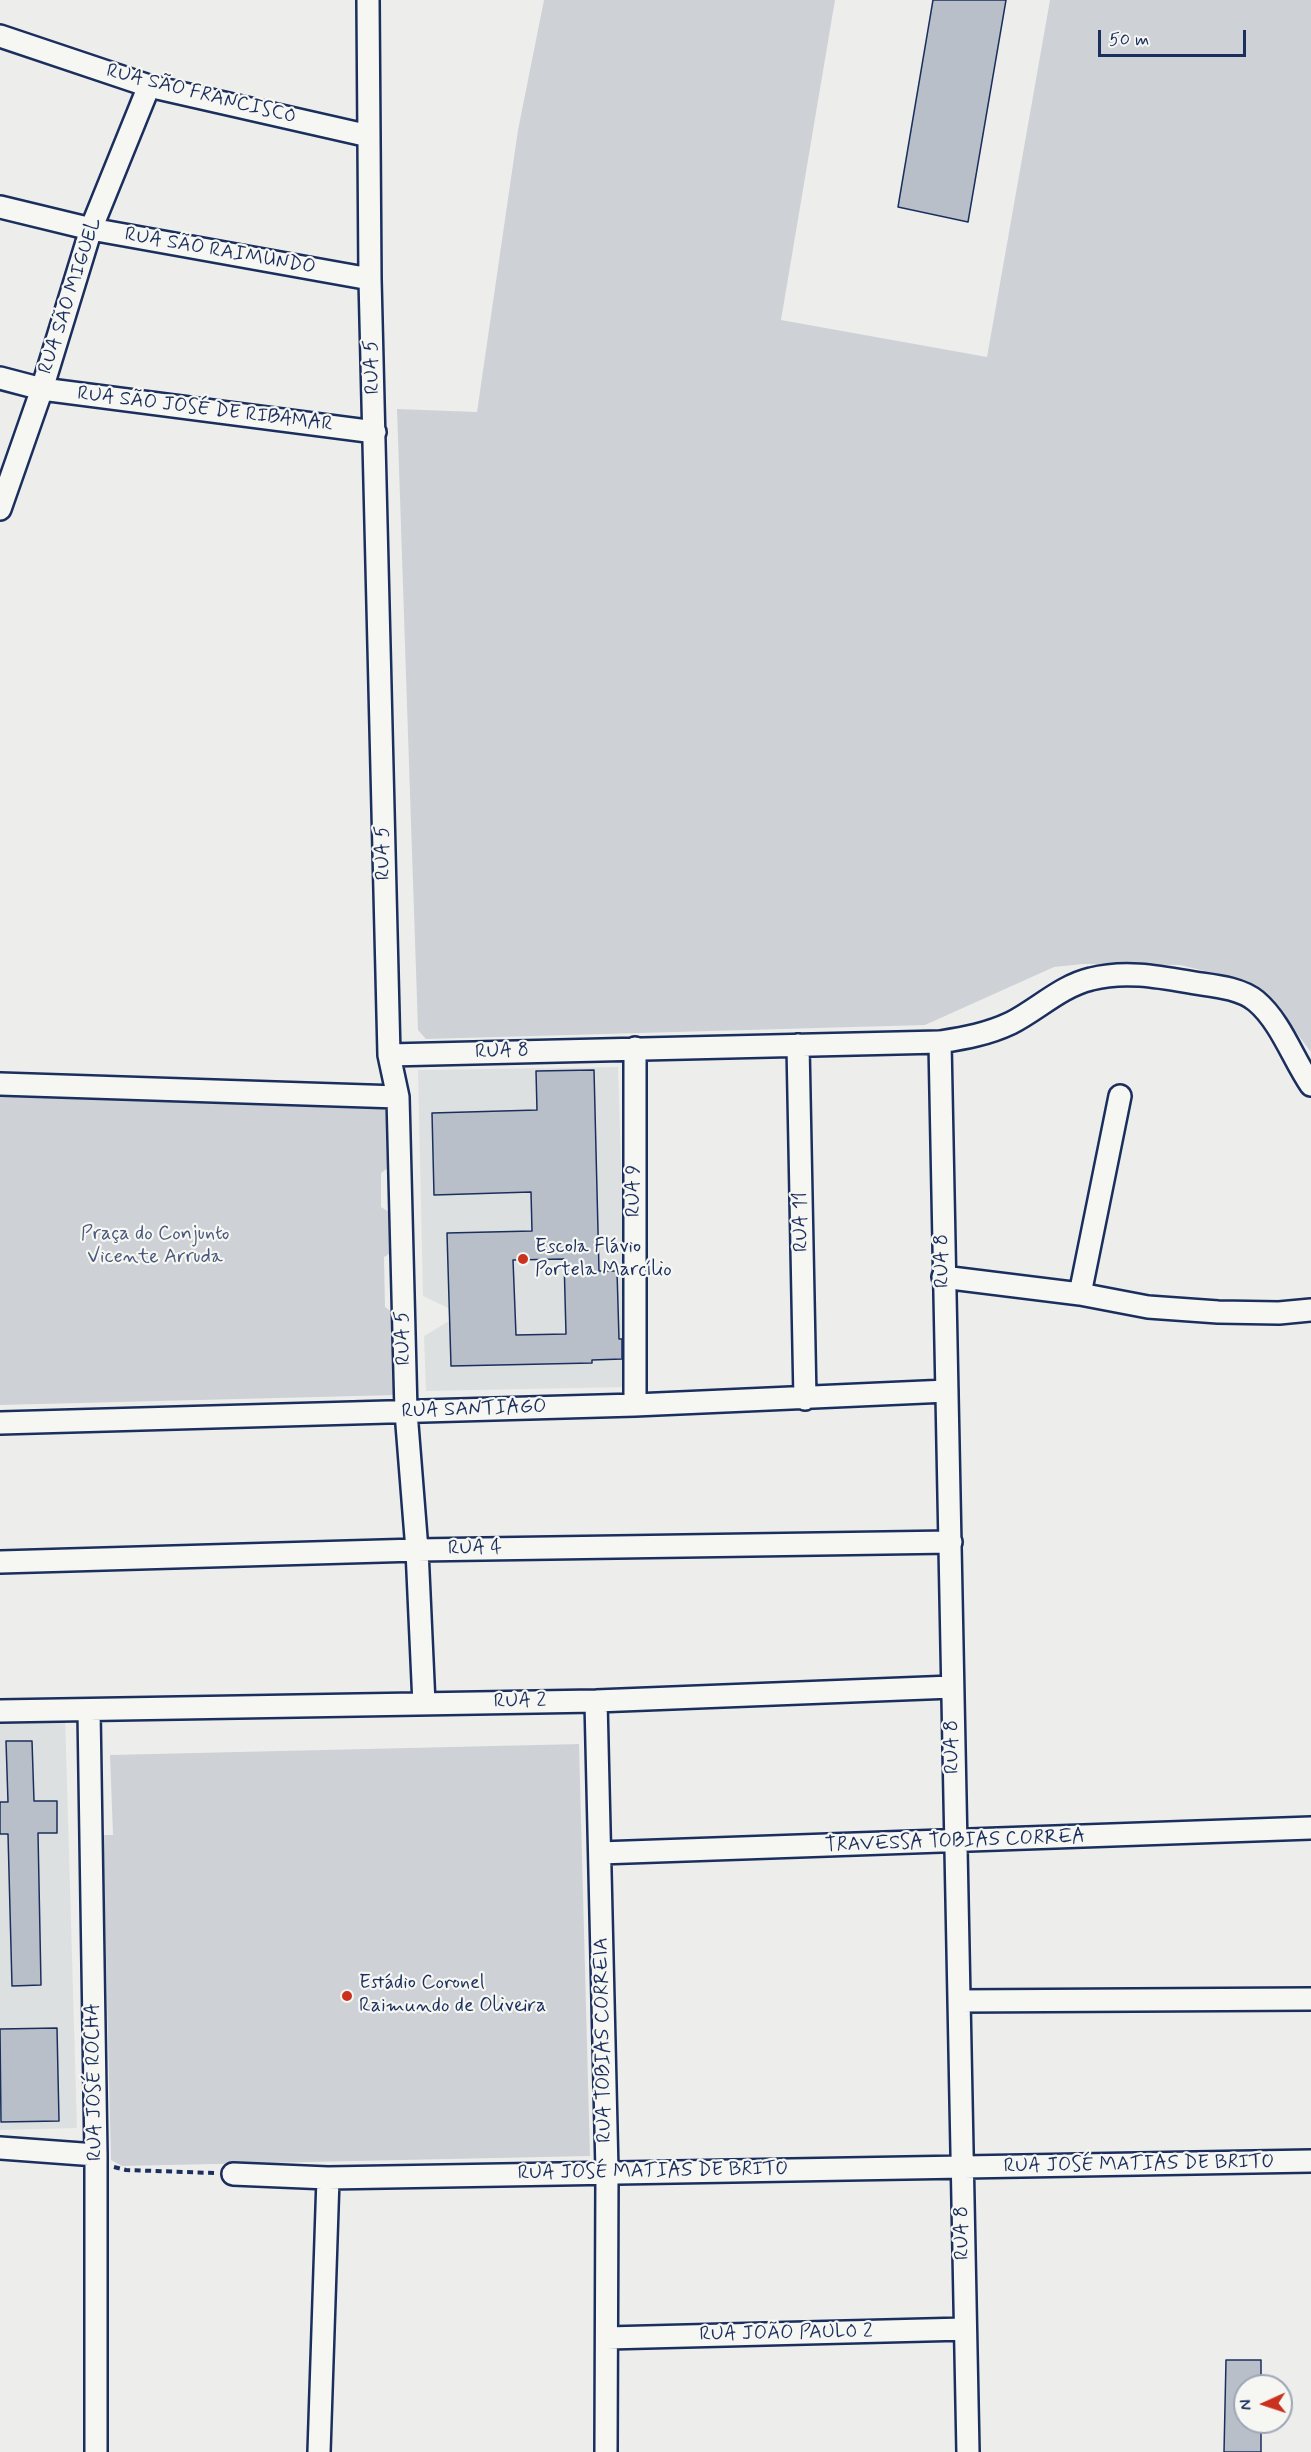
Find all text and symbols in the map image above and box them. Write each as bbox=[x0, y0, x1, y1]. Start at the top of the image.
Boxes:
scale bar bbox=[1101, 18, 1250, 56]
text: 50 m bbox=[1109, 28, 1149, 52]
street label: RUA SÃO FRANCISCO bbox=[104, 60, 298, 130]
street label: RUA SÃO MIGUEL bbox=[34, 215, 108, 377]
street label: RUA SÃO RAIMUNDO bbox=[123, 223, 317, 281]
street label: RUA 5 bbox=[360, 339, 386, 395]
street label: RUA SÃO JOSÉ DE RIBAMAR bbox=[76, 382, 334, 438]
street label: RUA 5 bbox=[372, 825, 396, 881]
street label: RUA 8 bbox=[475, 1039, 529, 1065]
street label: RUA 9 bbox=[623, 1165, 647, 1217]
street label: RUA 11 bbox=[789, 1192, 815, 1252]
park label: Praça do Conjunto Vicente Arruda bbox=[81, 1223, 229, 1270]
street label: RUA 8 bbox=[931, 1234, 955, 1288]
place label: Escola Flávio Portela Marcílio bbox=[535, 1236, 672, 1283]
marker: Escola Flávio Portela Marcílio bbox=[516, 1252, 530, 1266]
street label: RUA 5 bbox=[391, 1310, 417, 1366]
street label: RUA SANTIAGO bbox=[401, 1395, 547, 1425]
street label: RUA 4 bbox=[448, 1537, 502, 1561]
street label: RUA 2 bbox=[494, 1690, 546, 1714]
street label: RUA 8 bbox=[941, 1720, 965, 1774]
street label: TRAVESSA TOBIAS CORREA bbox=[824, 1825, 1086, 1859]
street label: RUA TOBIAS CORREIA bbox=[590, 1937, 618, 2143]
place label: Estádio Coronel Raimundo de Oliveira bbox=[359, 1972, 546, 2019]
marker: Estádio Coronel Raimundo de Oliveira bbox=[340, 1989, 354, 2003]
street label: RUA JOSÉ ROCHA bbox=[82, 2003, 108, 2161]
street label: RUA JOSÉ MATIAS DE BRITO bbox=[1003, 2151, 1275, 2179]
street label: RUA JOSÉ MATIAS DE BRITO bbox=[517, 2158, 789, 2186]
street label: RUA 8 bbox=[951, 2206, 975, 2260]
street label: RUA JOÃO PAULO 2 bbox=[699, 2320, 873, 2348]
north arrow bbox=[1233, 2374, 1293, 2434]
text: N bbox=[1236, 2399, 1257, 2411]

